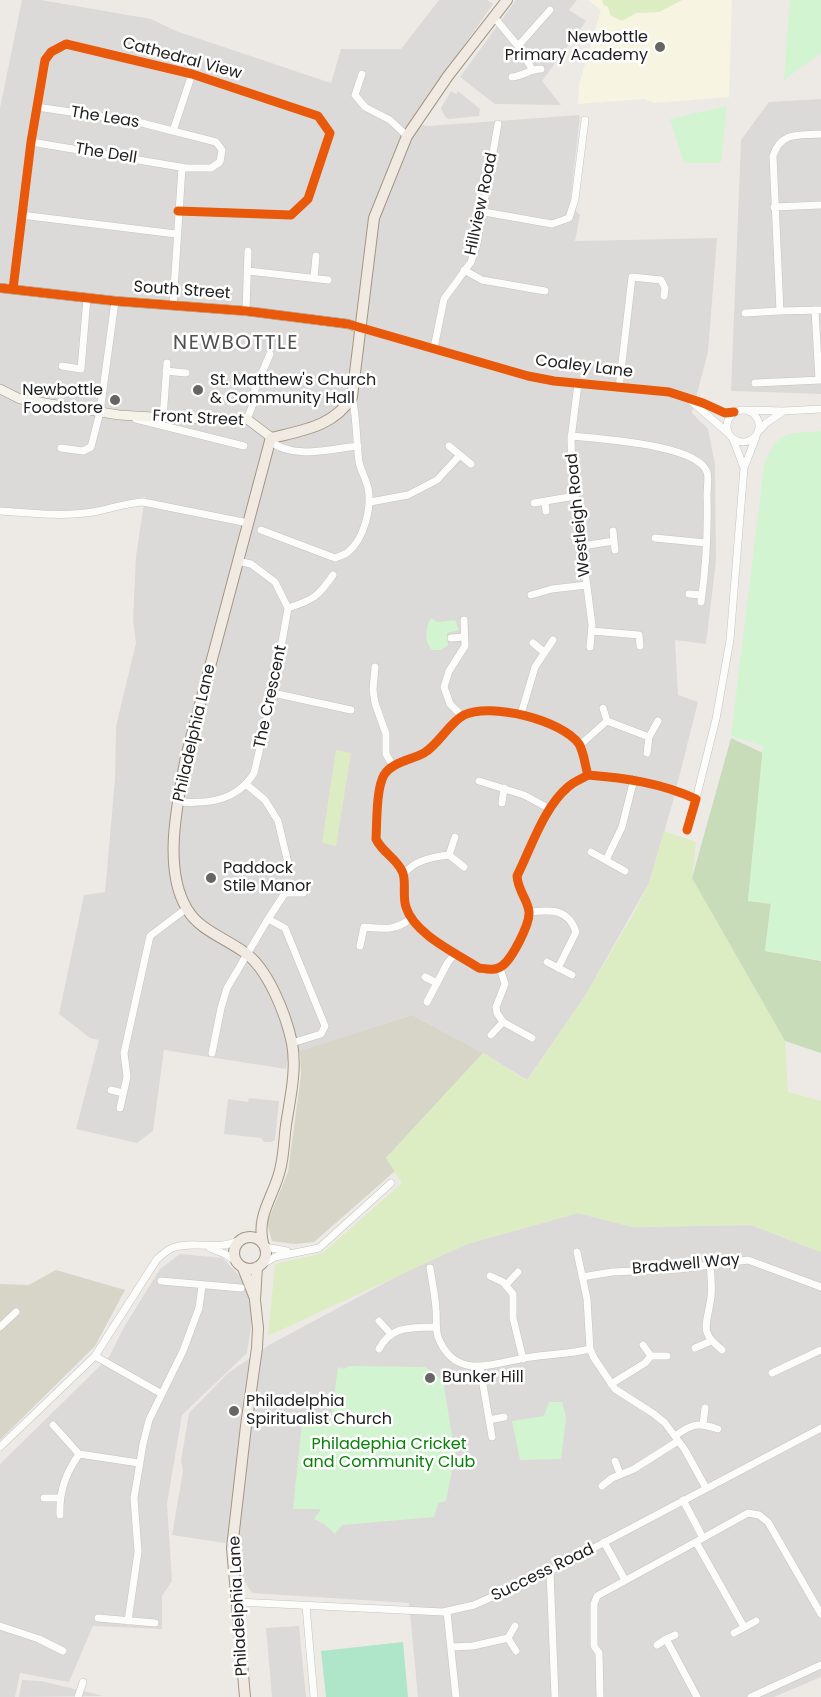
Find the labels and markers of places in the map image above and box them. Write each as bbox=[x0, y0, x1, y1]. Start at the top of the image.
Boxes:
place label: Newbottle Primary Academy bbox=[505, 28, 648, 66]
marker: Newbottle Primary Academy bbox=[653, 40, 667, 54]
place label: St. Matthew's Church & Community Hall bbox=[210, 371, 376, 409]
place label: Newbottle Foodstore bbox=[22, 381, 103, 419]
marker: St. Matthew's Church & Community Hall bbox=[191, 383, 205, 397]
marker: Newbottle Foodstore bbox=[108, 393, 122, 407]
place label: Paddock Stile Manor bbox=[223, 859, 311, 897]
marker: Paddock Stile Manor bbox=[204, 871, 218, 885]
place label: Bunker Hill bbox=[442, 1368, 524, 1388]
marker: Bunker Hill bbox=[423, 1371, 437, 1385]
place label: Philadelphia Spiritualist Church bbox=[246, 1392, 392, 1430]
marker: Philadelphia Spiritualist Church bbox=[227, 1404, 241, 1418]

